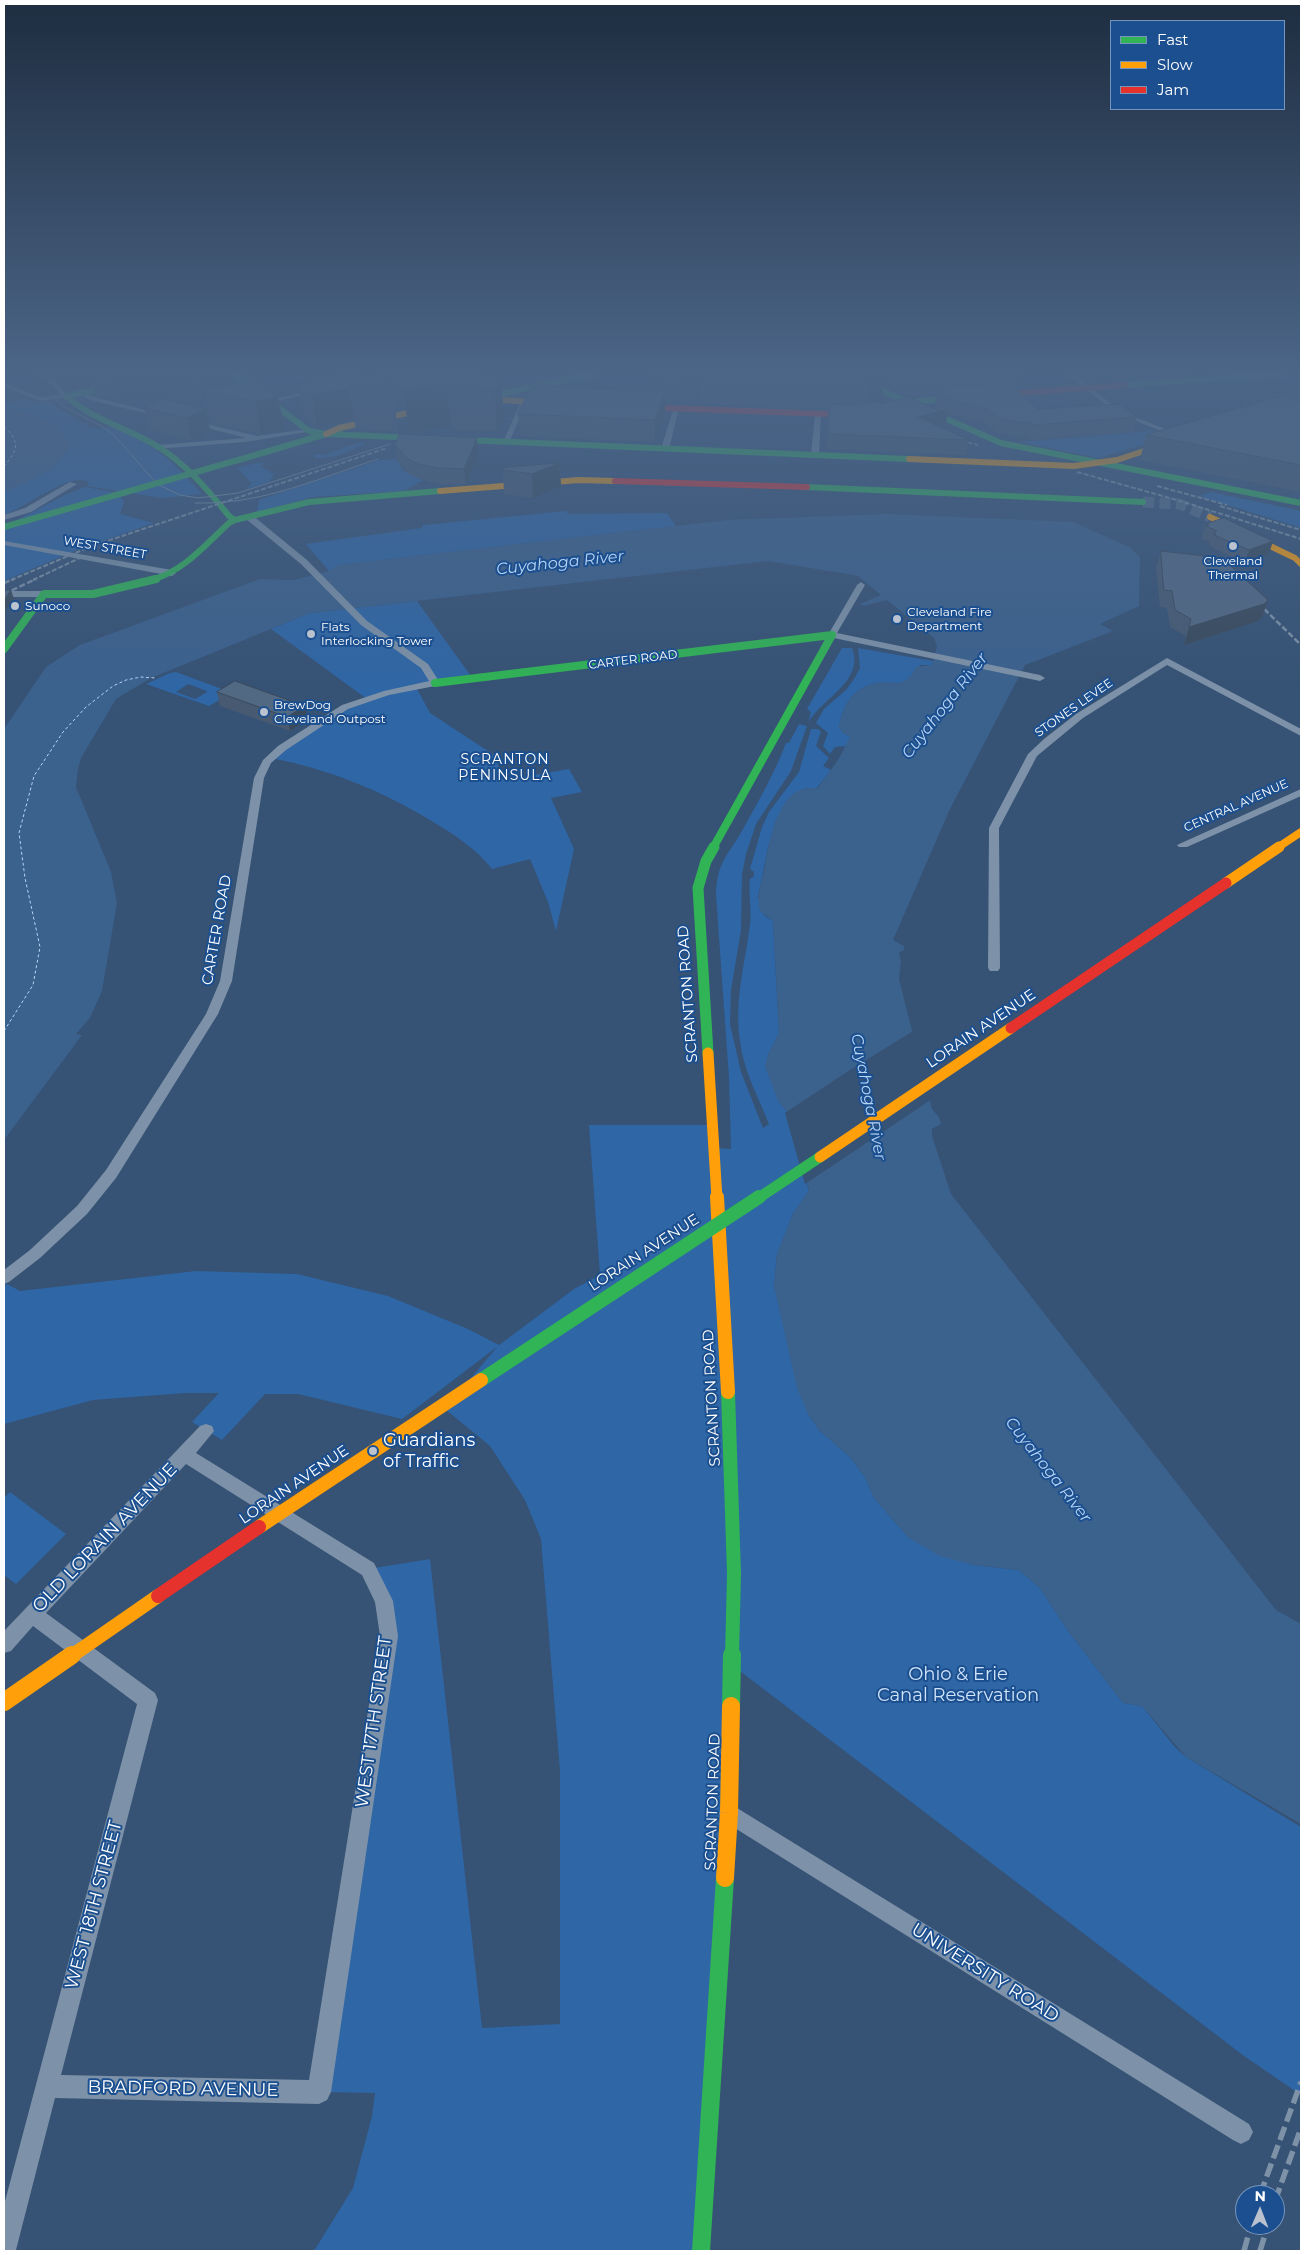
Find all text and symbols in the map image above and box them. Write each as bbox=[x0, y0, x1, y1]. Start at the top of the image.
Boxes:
legend bbox=[1110, 20, 1285, 110]
text: Fast bbox=[1157, 30, 1188, 49]
text: Slow bbox=[1157, 55, 1193, 74]
text: Jam bbox=[1157, 80, 1189, 99]
street label: WEST STREET bbox=[62, 534, 148, 562]
marker: Cleveland Thermal bbox=[1227, 540, 1239, 552]
water label: Cuyahoga River bbox=[495, 547, 625, 579]
place label: Cleveland Thermal bbox=[1204, 554, 1262, 582]
place label: Sunoco bbox=[25, 599, 70, 613]
marker: Sunoco bbox=[9, 600, 21, 612]
place label: Cleveland Fire Department bbox=[907, 605, 992, 633]
marker: Cleveland Fire Department bbox=[891, 613, 903, 625]
place label: Flats Interlocking Tower bbox=[321, 620, 433, 648]
marker: Flats Interlocking Tower bbox=[305, 628, 317, 640]
street label: CARTER ROAD bbox=[588, 647, 678, 673]
water label: Cuyahoga River bbox=[898, 649, 992, 763]
street label: STONES LEVEE bbox=[1032, 676, 1116, 740]
place label: BrewDog Cleveland Outpost bbox=[274, 698, 386, 726]
marker: BrewDog Cleveland Outpost bbox=[258, 706, 270, 718]
district label: SCRANTON PENINSULA bbox=[457, 752, 553, 784]
street label: CENTRAL AVENUE bbox=[1182, 777, 1290, 835]
street label: CARTER ROAD bbox=[198, 873, 236, 987]
street label: SCRANTON ROAD bbox=[674, 925, 702, 1063]
street label: LORAIN AVENUE bbox=[923, 986, 1039, 1072]
water label: Cuyahoga River bbox=[846, 1032, 890, 1162]
street label: LORAIN AVENUE bbox=[585, 1211, 703, 1295]
street label: SCRANTON ROAD bbox=[699, 1329, 725, 1467]
water label: Cuyahoga River bbox=[1001, 1413, 1095, 1527]
place label: Guardians of Traffic bbox=[383, 1430, 475, 1472]
street label: LORAIN AVENUE bbox=[236, 1442, 352, 1528]
marker: Guardians of Traffic bbox=[367, 1445, 379, 1457]
street label: OLD LORAIN AVENUE bbox=[28, 1459, 182, 1617]
street label: WEST 17TH STREET bbox=[351, 1635, 397, 1809]
park label: Ohio & Erie Canal Reservation bbox=[877, 1664, 1039, 1706]
street label: SCRANTON ROAD bbox=[702, 1733, 724, 1871]
street label: WEST 18TH STREET bbox=[61, 1818, 127, 1992]
street label: UNIVERSITY ROAD bbox=[907, 1919, 1063, 2027]
street label: BRADFORD AVENUE bbox=[87, 2077, 279, 2101]
north arrow bbox=[1235, 2185, 1285, 2235]
text: N bbox=[1254, 2187, 1266, 2205]

